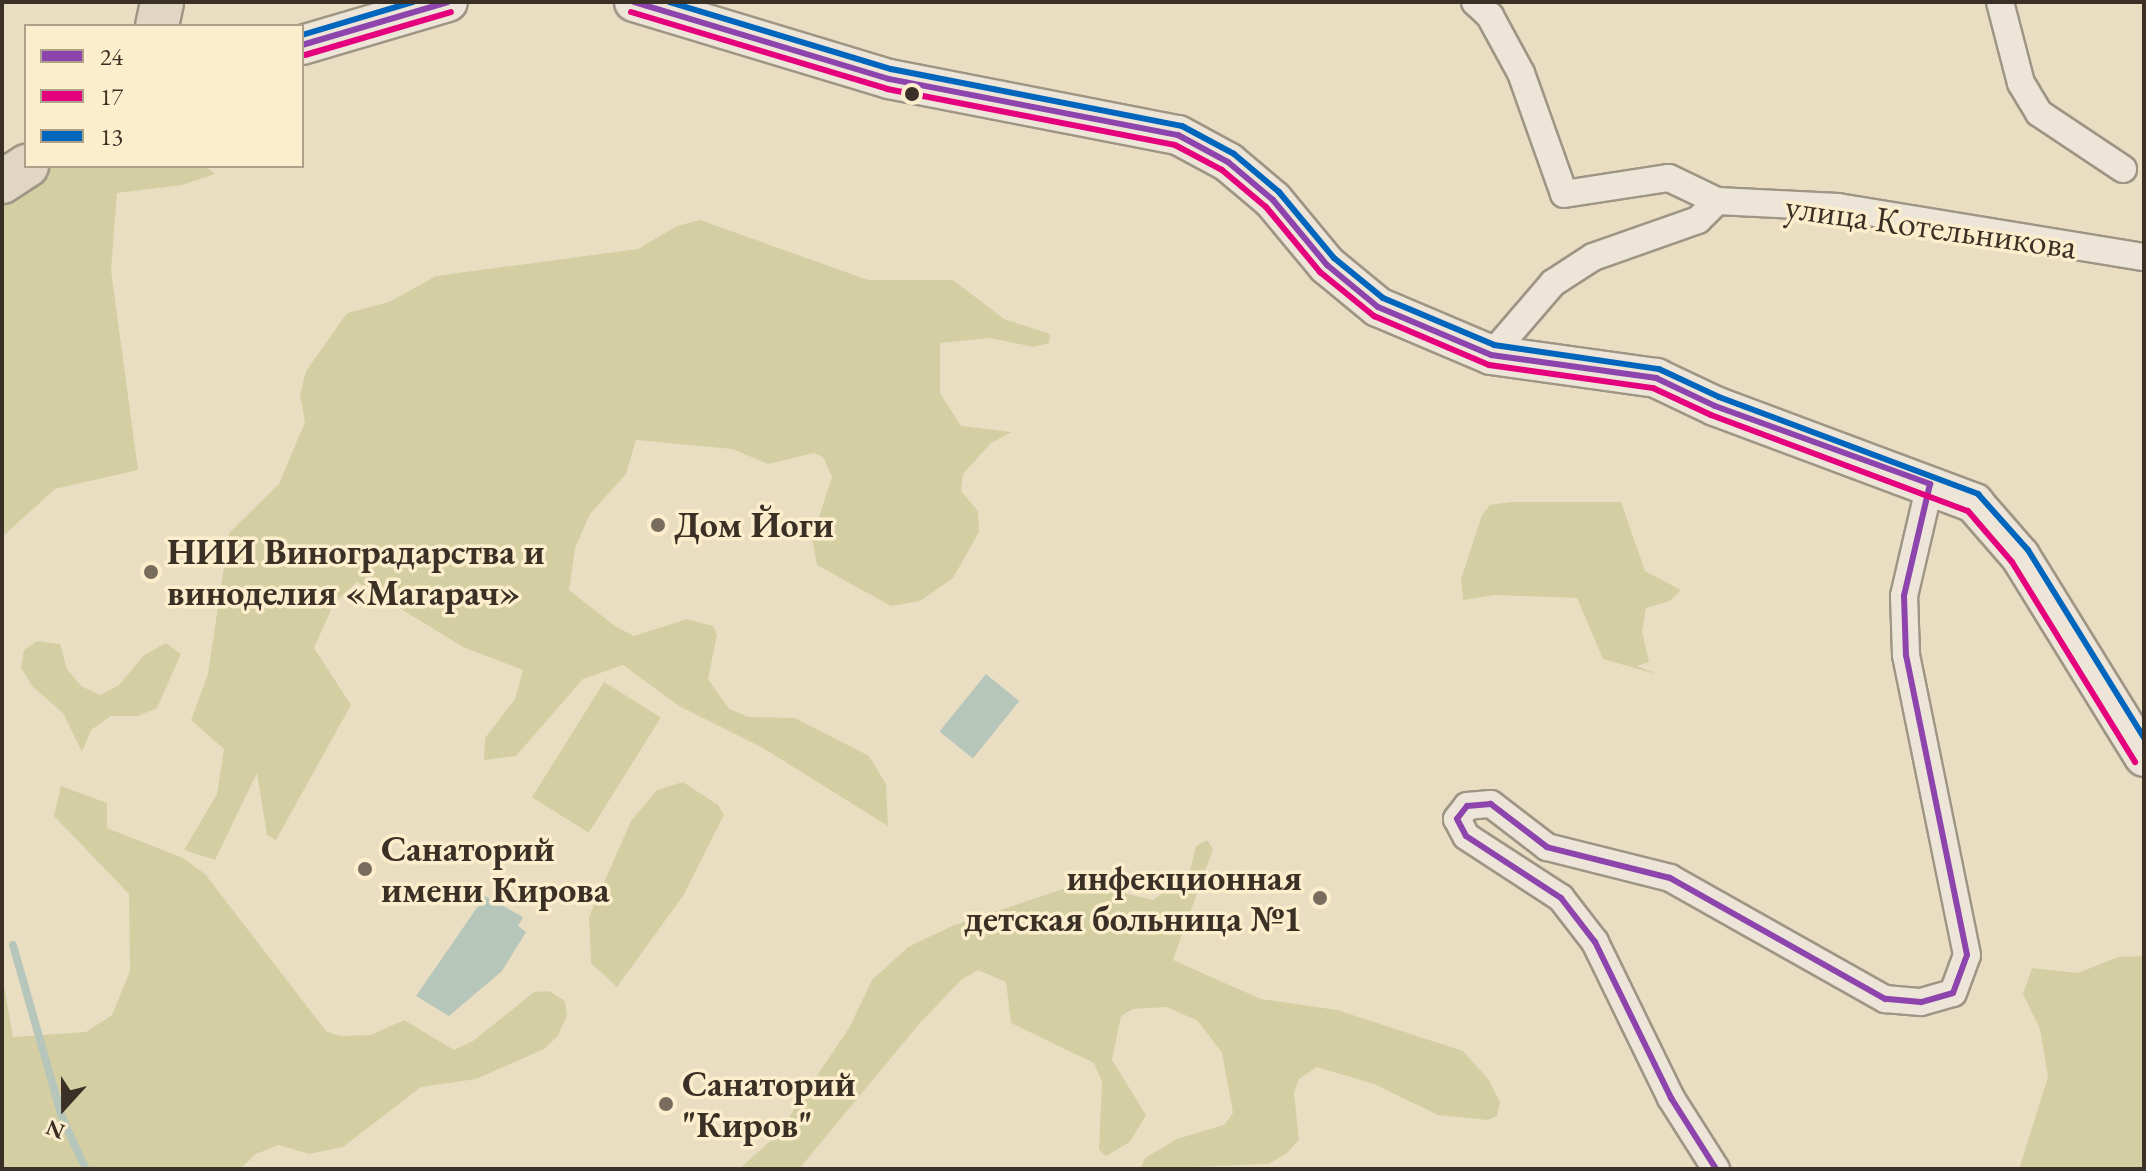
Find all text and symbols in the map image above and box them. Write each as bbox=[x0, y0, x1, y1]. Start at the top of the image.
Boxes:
legend bbox=[24, 24, 304, 168]
text: 24 bbox=[100, 41, 123, 72]
text: 17 bbox=[100, 81, 123, 112]
unlabelled marker bbox=[904, 86, 920, 102]
text: 13 bbox=[100, 121, 123, 152]
street label: улица Котельникова bbox=[1782, 184, 2080, 268]
place label: Дом Йоги bbox=[674, 503, 834, 547]
marker: Дом Йоги bbox=[649, 516, 667, 534]
place label: НИИ Виноградарства и виноделия «Магарач» bbox=[167, 529, 545, 614]
marker: НИИ Виноградарства и виноделия «Магарач» bbox=[142, 563, 160, 581]
place label: Санаторий имени Кирова bbox=[381, 826, 609, 911]
place label: инфекционная детская больница №1 bbox=[964, 855, 1302, 940]
marker: Санаторий имени Кирова bbox=[356, 860, 374, 878]
marker: инфекционная детская больница №1 bbox=[1309, 887, 1331, 909]
place label: Санаторий "Киров" bbox=[682, 1061, 856, 1146]
north arrow bbox=[24, 1067, 104, 1147]
marker: Санаторий "Киров" bbox=[657, 1095, 675, 1113]
text: N bbox=[42, 1113, 69, 1147]

